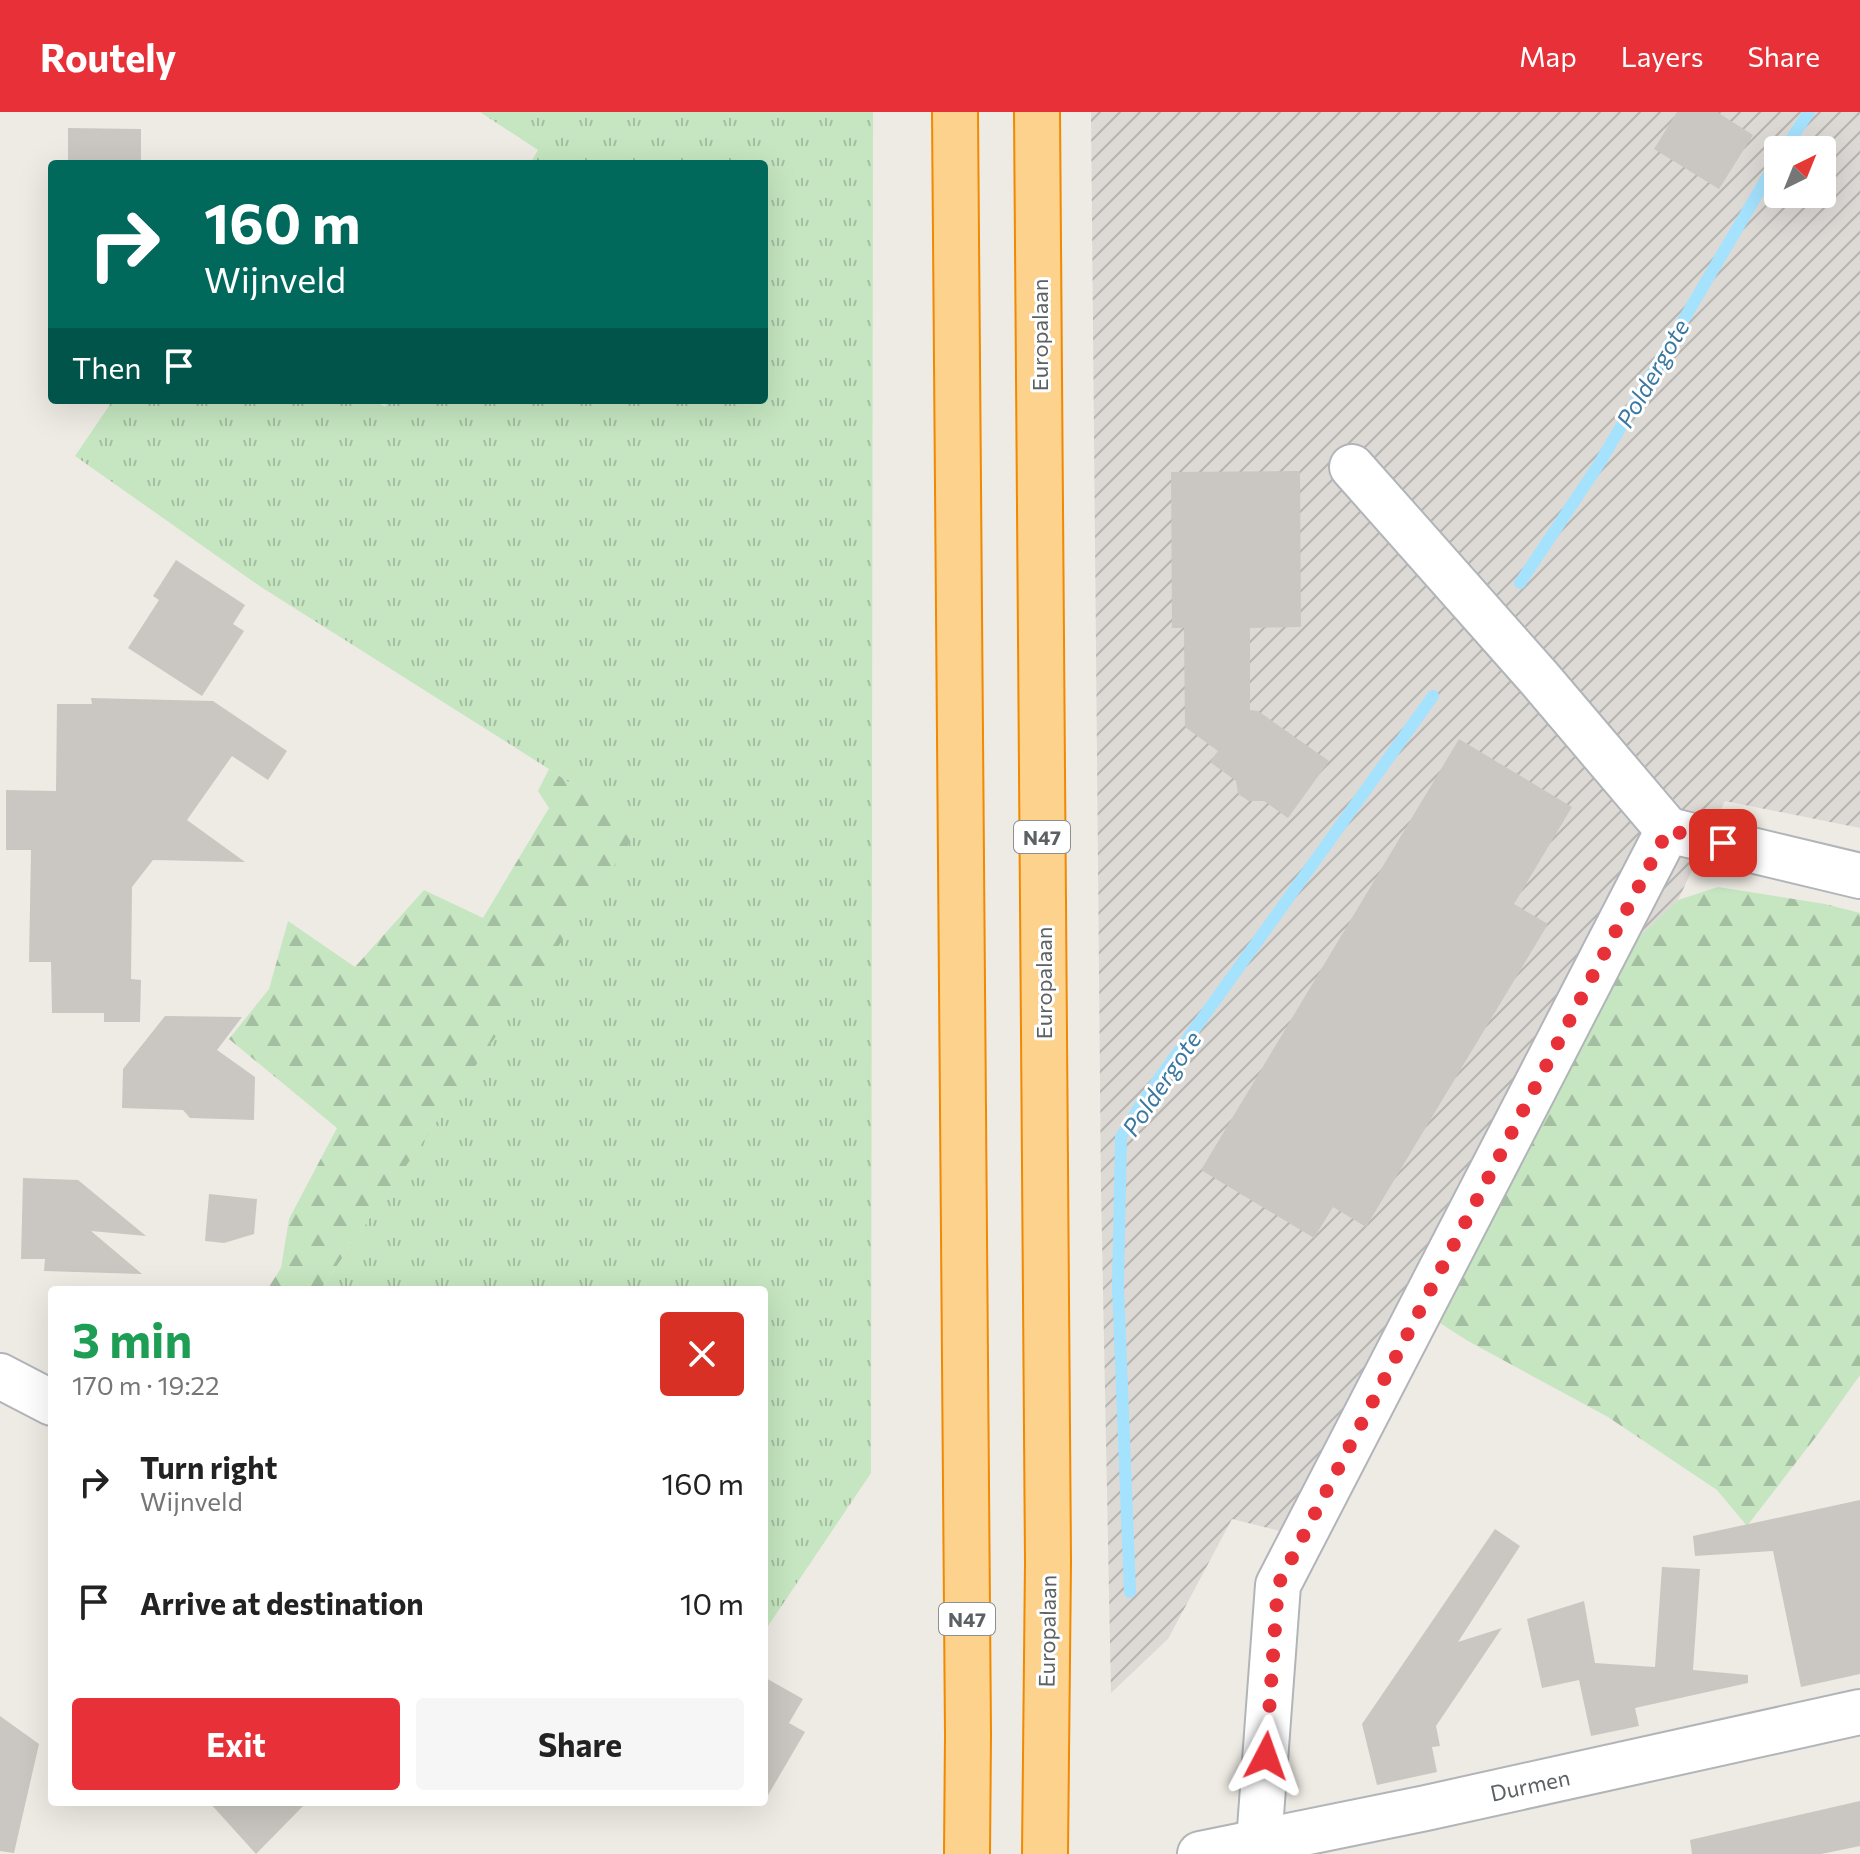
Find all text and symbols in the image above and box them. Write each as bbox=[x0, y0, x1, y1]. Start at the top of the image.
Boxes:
text: Routely bbox=[40, 33, 176, 80]
text: Map bbox=[1519, 39, 1577, 73]
text: Layers bbox=[1621, 39, 1703, 73]
text: Share bbox=[1747, 39, 1820, 73]
north arrow bbox=[1764, 136, 1836, 208]
map controls bbox=[1764, 136, 1836, 208]
text: 160 m bbox=[204, 187, 361, 256]
icon: right bbox=[72, 192, 176, 296]
text: Wijnveld bbox=[204, 256, 346, 300]
street label: Europalaan bbox=[1026, 279, 1053, 391]
water label: Poldergote bbox=[1609, 313, 1695, 432]
icon: arrive bbox=[157, 344, 201, 388]
text: Then bbox=[72, 348, 141, 385]
pin bbox=[1689, 809, 1757, 877]
road number: N47 bbox=[1014, 821, 1070, 853]
icon: arrive bbox=[1701, 821, 1745, 865]
street label: Europalaan bbox=[1030, 927, 1057, 1039]
water label: Poldergote bbox=[1115, 1025, 1207, 1141]
text: 3 min bbox=[72, 1309, 192, 1368]
button: close bbox=[660, 1312, 744, 1396]
text: 170 m · 19:22 bbox=[72, 1369, 219, 1400]
text: Turn right bbox=[140, 1448, 277, 1485]
icon: right bbox=[72, 1460, 116, 1504]
text: 160 m bbox=[661, 1464, 744, 1501]
text: Wijnveld bbox=[140, 1485, 243, 1516]
street label: Europalaan bbox=[1033, 1574, 1061, 1688]
icon: arrive bbox=[72, 1580, 116, 1624]
text: Arrive at destination bbox=[140, 1584, 424, 1621]
text: 10 m bbox=[680, 1584, 744, 1621]
road number: N47 bbox=[939, 1603, 995, 1635]
button: Exit bbox=[72, 1698, 400, 1790]
button: Share bbox=[416, 1698, 744, 1790]
position arrow bbox=[1224, 1714, 1308, 1798]
street label: Durmen bbox=[1488, 1763, 1572, 1807]

